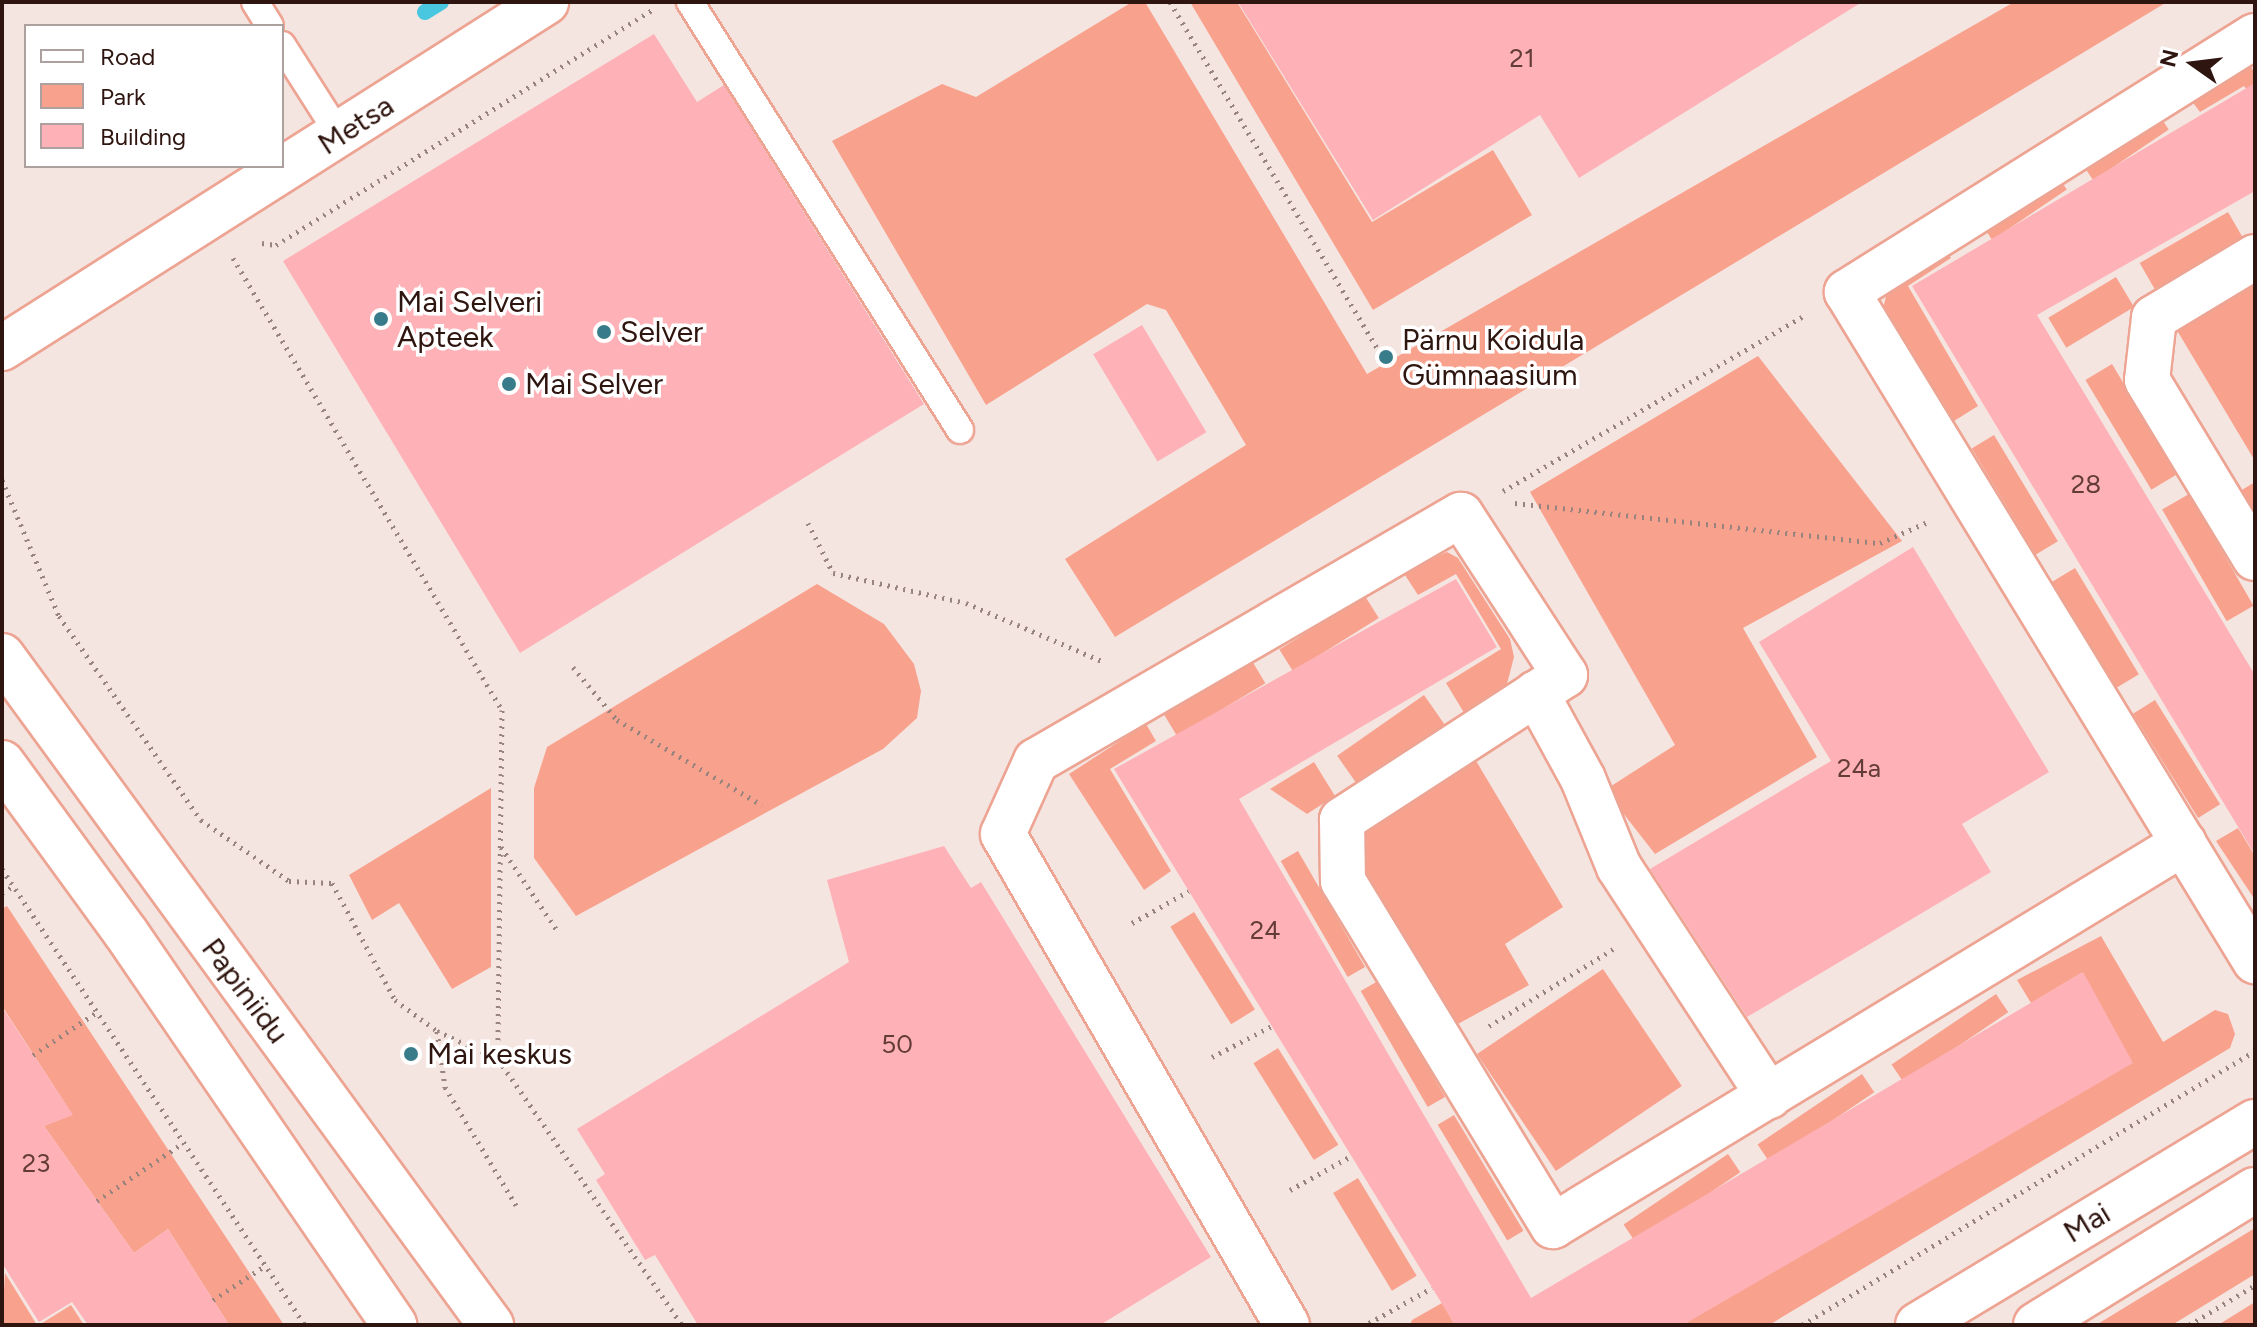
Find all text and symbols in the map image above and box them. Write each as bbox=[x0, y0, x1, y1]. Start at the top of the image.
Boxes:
legend bbox=[24, 24, 284, 168]
north arrow bbox=[2153, 24, 2233, 104]
text: Road bbox=[100, 42, 155, 71]
house number: 21 bbox=[1509, 43, 1535, 75]
text: N bbox=[2154, 47, 2184, 70]
text: Park bbox=[100, 82, 146, 111]
street label: Metsa bbox=[312, 87, 400, 163]
text: Building bbox=[100, 122, 186, 151]
place label: Mai Selveri Apteek bbox=[397, 284, 542, 354]
marker: Mai Selveri Apteek bbox=[372, 310, 390, 328]
place label: Selver bbox=[620, 314, 703, 350]
place label: Pärnu Koidula Gümnaasium bbox=[1402, 322, 1584, 392]
marker: Selver bbox=[595, 323, 613, 341]
marker: Pärnu Koidula Gümnaasium bbox=[1377, 348, 1395, 366]
place label: Mai Selver bbox=[525, 366, 663, 402]
marker: Mai Selver bbox=[500, 375, 518, 393]
house number: 28 bbox=[2071, 469, 2101, 501]
house number: 24a bbox=[1837, 753, 1881, 785]
house number: 24 bbox=[1250, 915, 1280, 947]
street label: Papiniidu bbox=[194, 931, 296, 1051]
house number: 50 bbox=[881, 1029, 913, 1061]
place label: Mai keskus bbox=[427, 1036, 572, 1072]
marker: Mai keskus bbox=[402, 1045, 420, 1063]
house number: 23 bbox=[22, 1148, 50, 1180]
street label: Mai bbox=[2057, 1195, 2117, 1251]

